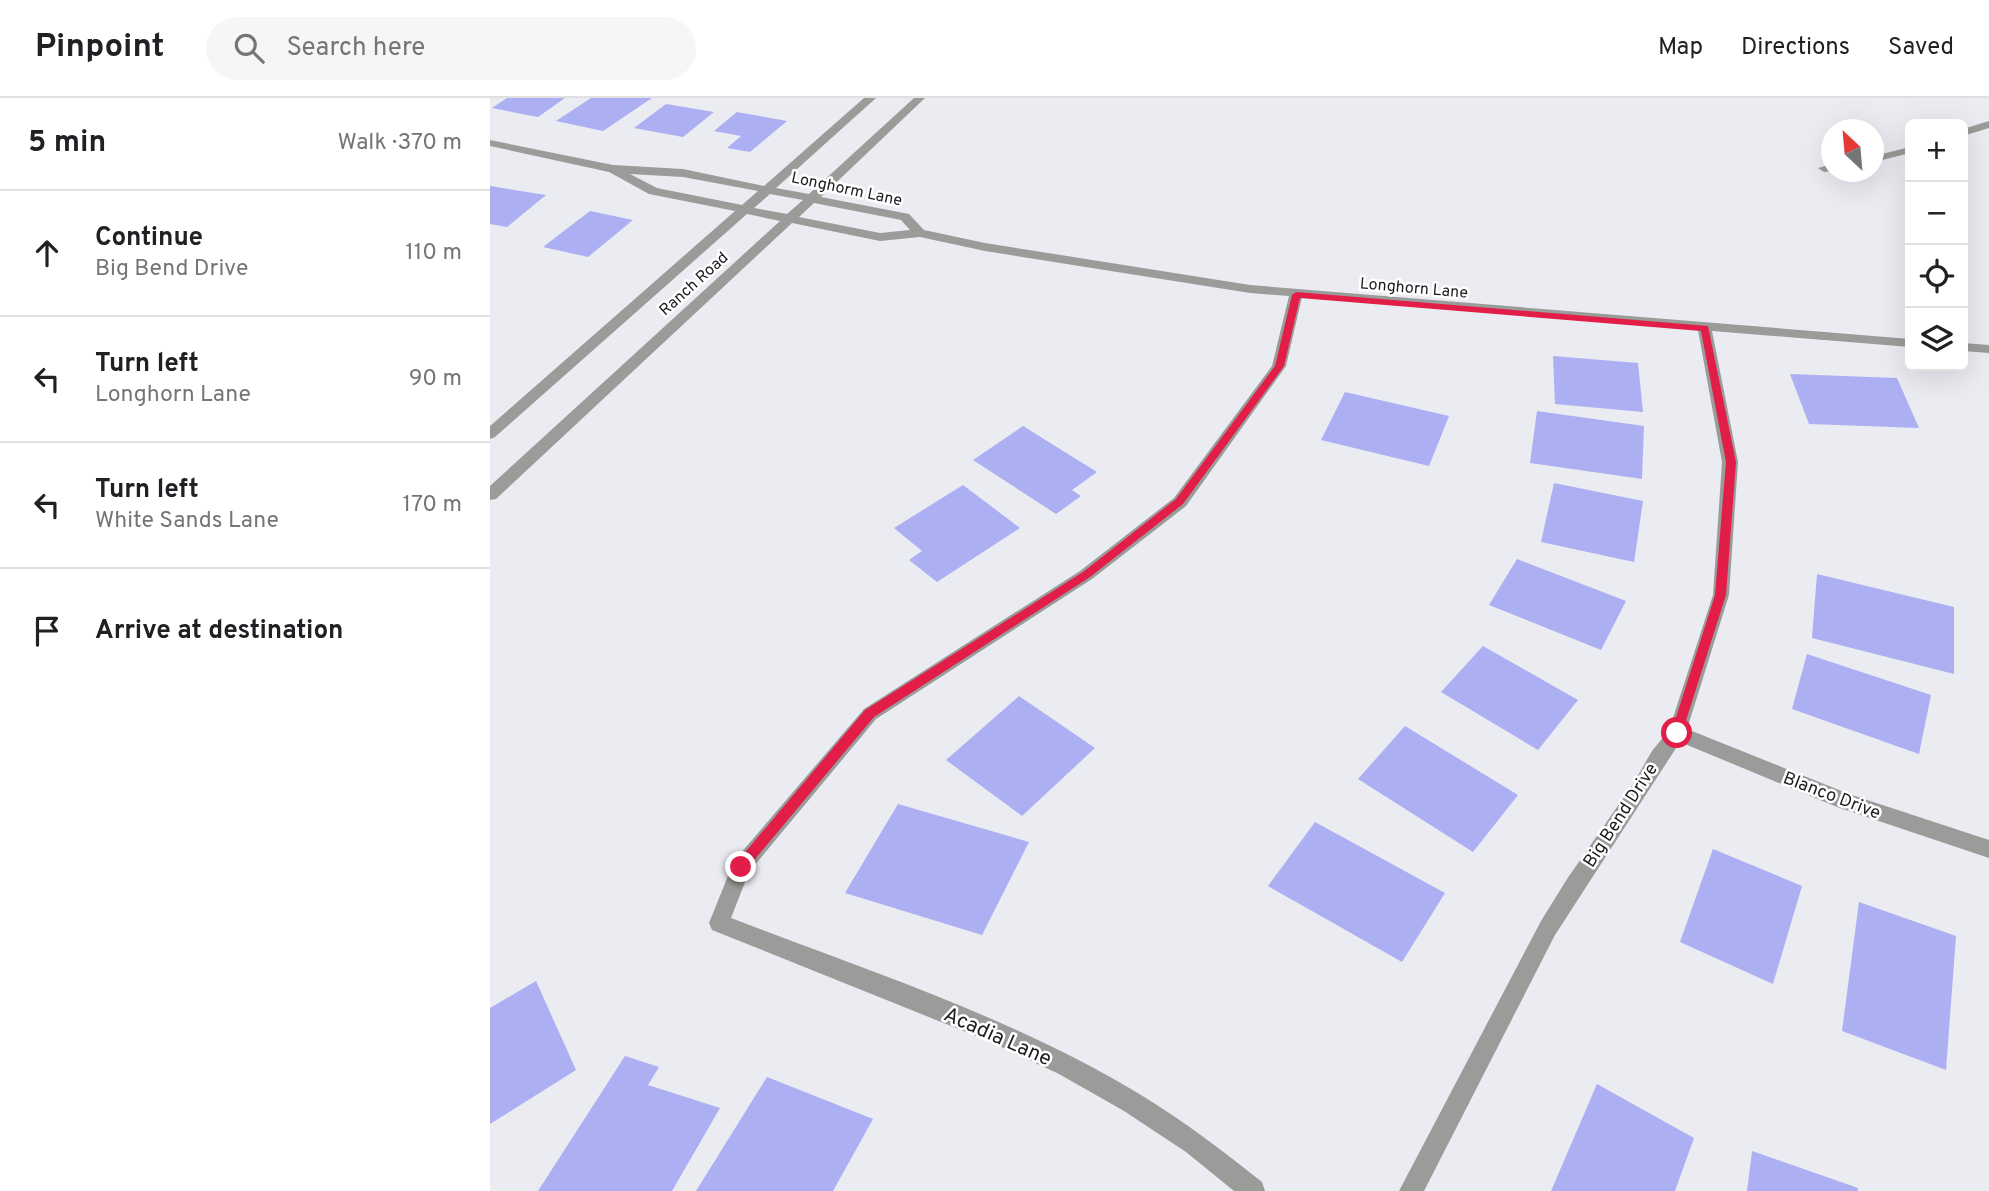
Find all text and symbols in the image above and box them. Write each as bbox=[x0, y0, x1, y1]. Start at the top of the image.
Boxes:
search box bbox=[206, 17, 696, 80]
text: Pinpoint bbox=[35, 27, 164, 69]
icon: search bbox=[230, 29, 268, 67]
text: Search here bbox=[286, 32, 425, 65]
text: Map bbox=[1658, 33, 1703, 63]
text: Directions bbox=[1741, 33, 1850, 63]
text: Saved bbox=[1888, 33, 1954, 63]
north arrow bbox=[1821, 119, 1884, 182]
map controls bbox=[1905, 119, 1968, 371]
button: + bbox=[1905, 119, 1968, 182]
text: 5 min bbox=[28, 125, 106, 162]
text: Walk · 370 m bbox=[338, 129, 462, 158]
street label: Longhorm Lane bbox=[789, 168, 904, 211]
button: − bbox=[1905, 182, 1968, 245]
text: Continue bbox=[95, 222, 203, 255]
icon: ahead bbox=[28, 234, 66, 272]
text: 110 m bbox=[405, 239, 462, 268]
button: locate bbox=[1905, 245, 1968, 308]
street label: Ranch Road bbox=[656, 248, 733, 321]
text: Big Bend Drive bbox=[95, 255, 248, 284]
street label: Longhorn Lane bbox=[1359, 274, 1469, 304]
button: layers bbox=[1905, 308, 1968, 371]
text: Turn left bbox=[95, 348, 199, 381]
icon: left bbox=[28, 360, 66, 398]
text: 90 m bbox=[409, 365, 462, 394]
text: Longhorn Lane bbox=[95, 381, 251, 410]
text: Turn left bbox=[95, 474, 199, 507]
icon: left bbox=[28, 486, 66, 524]
text: 170 m bbox=[403, 491, 462, 520]
text: White Sands Lane bbox=[95, 507, 279, 536]
icon: arrive bbox=[28, 612, 66, 650]
text: Arrive at destination bbox=[95, 615, 343, 648]
route start bbox=[1661, 717, 1692, 748]
street label: Big Bend Drive bbox=[1579, 759, 1664, 872]
street label: Blanco Drive bbox=[1779, 767, 1884, 826]
route end bbox=[725, 851, 756, 882]
street label: Acadia Lane bbox=[939, 1002, 1056, 1073]

